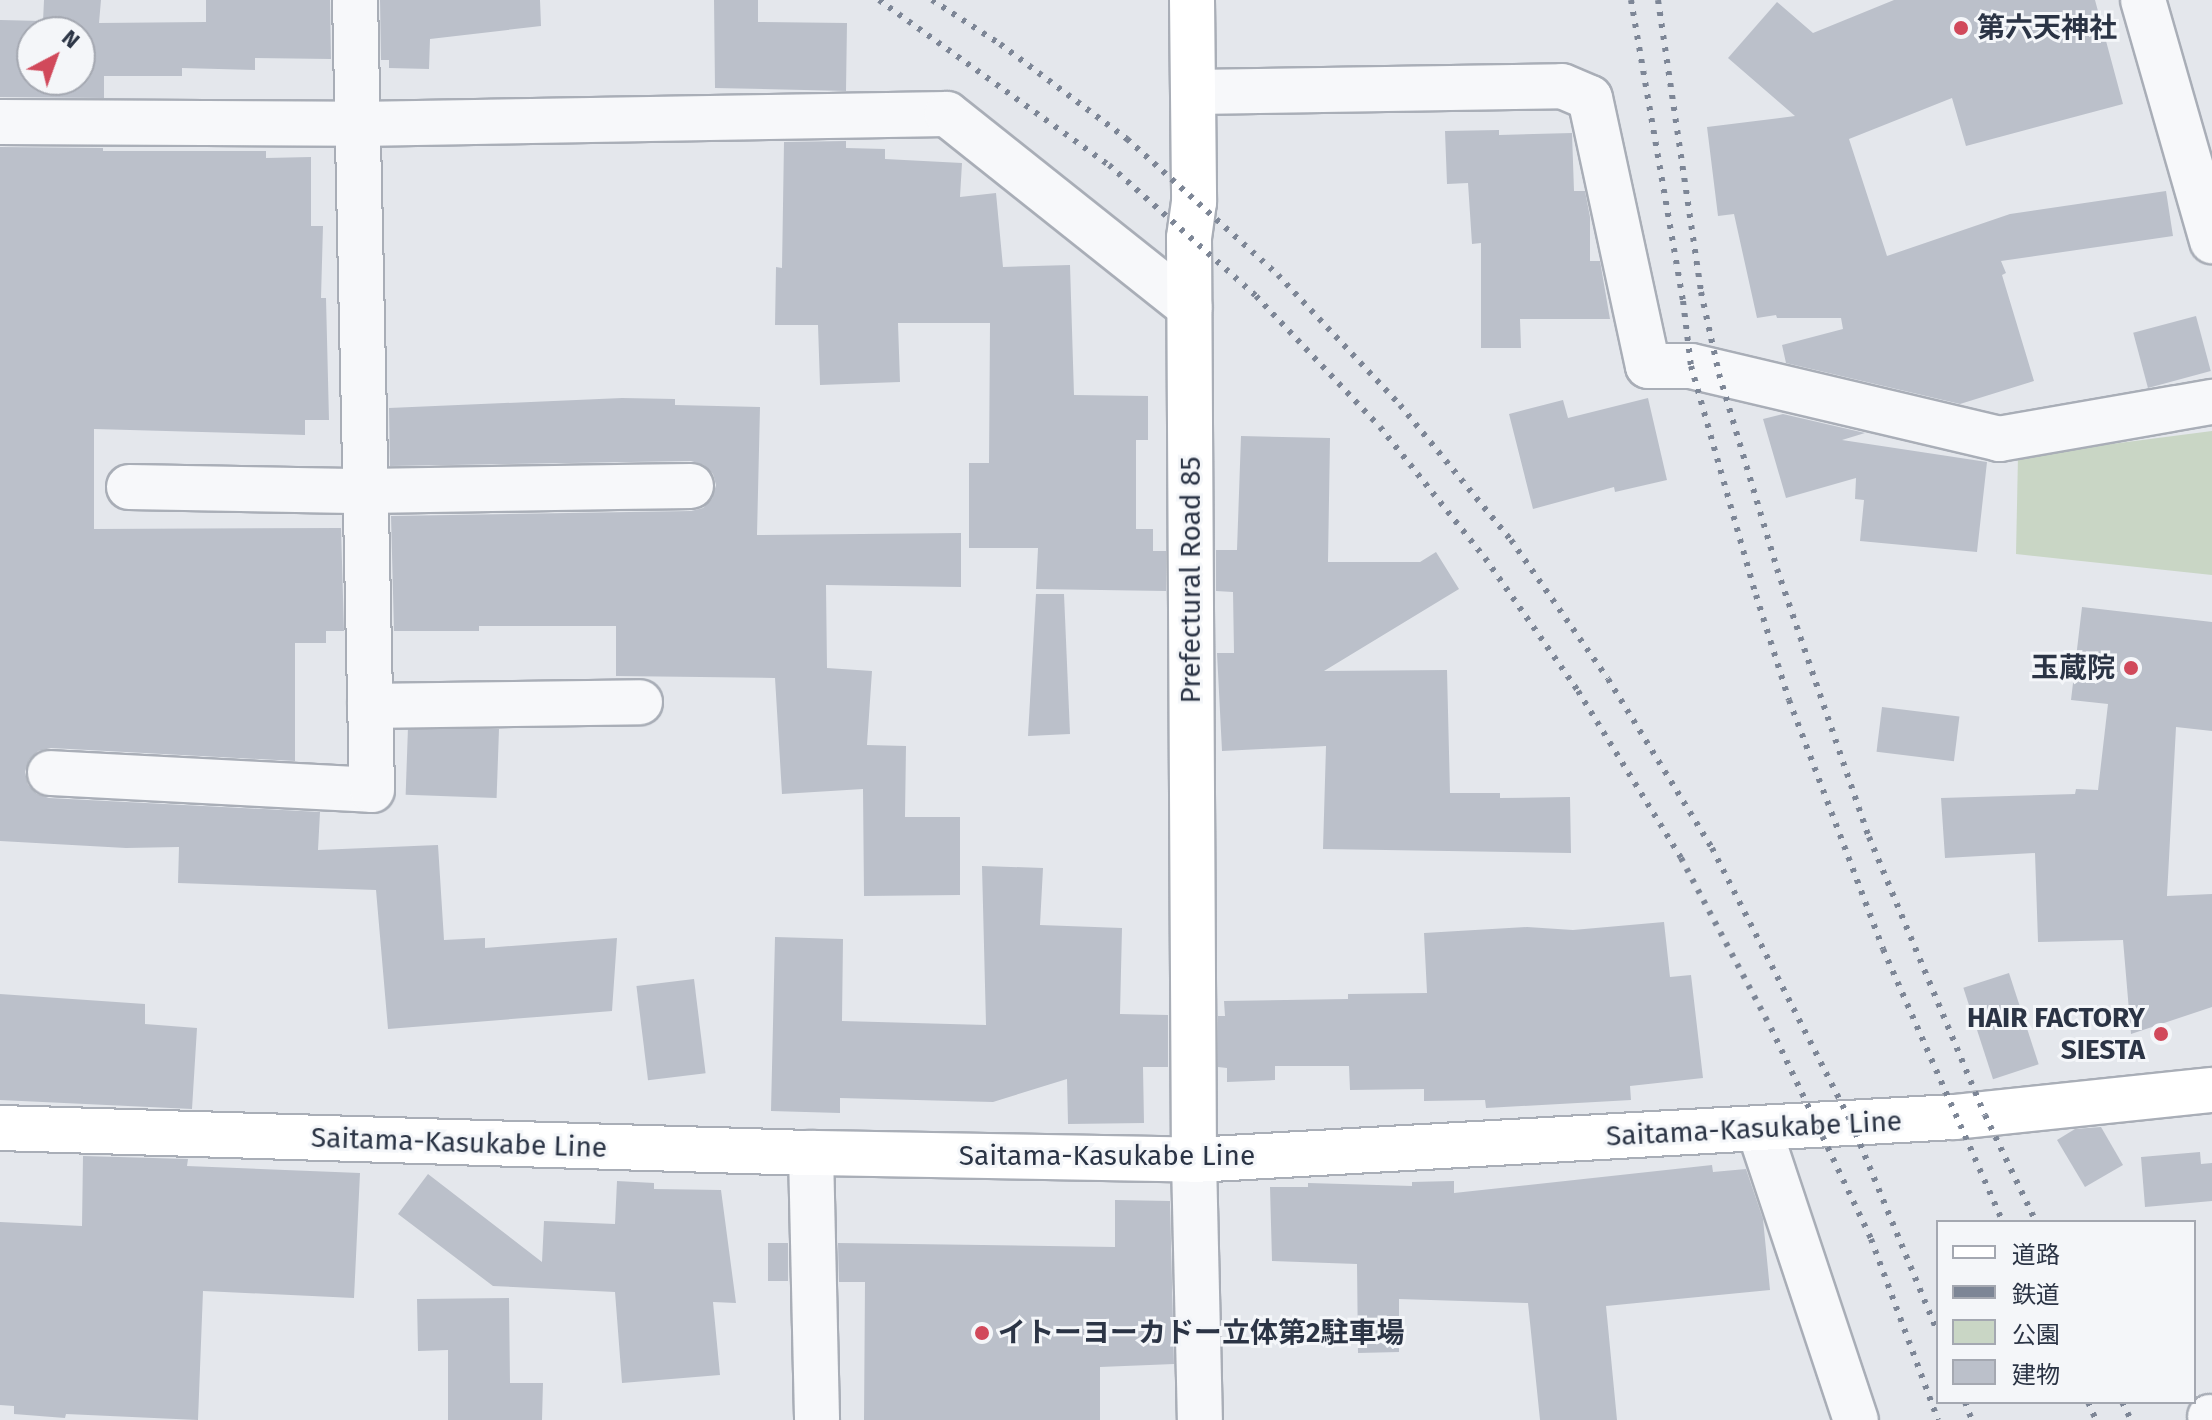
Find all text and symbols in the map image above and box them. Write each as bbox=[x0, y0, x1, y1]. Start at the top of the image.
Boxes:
place label: 第六天神社 bbox=[1977, 11, 2117, 45]
north arrow bbox=[16, 16, 96, 96]
marker: 第六天神社 bbox=[1952, 19, 1970, 37]
text: N bbox=[56, 24, 85, 54]
street label: Prefectural Road 85 bbox=[1174, 457, 1208, 703]
place label: 玉蔵院 bbox=[2031, 651, 2115, 685]
marker: 玉蔵院 bbox=[2122, 659, 2140, 677]
place label: HAIR FACTORY SIESTA bbox=[1967, 1001, 2145, 1067]
marker: HAIR FACTORY SIESTA bbox=[2152, 1025, 2170, 1043]
street label: Saitama-Kasukabe Line bbox=[1605, 1104, 1903, 1154]
street label: Saitama-Kasukabe Line bbox=[310, 1121, 608, 1165]
street label: Saitama-Kasukabe Line bbox=[959, 1139, 1255, 1173]
legend bbox=[1936, 1220, 2196, 1404]
text: 道路 bbox=[2012, 1241, 2060, 1269]
text: 鉄道 bbox=[2012, 1281, 2060, 1309]
place label: イトーヨーカドー立体第2駐車場 bbox=[998, 1316, 1404, 1350]
text: 公園 bbox=[2012, 1321, 2060, 1349]
marker: イトーヨーカドー立体第2駐車場 bbox=[973, 1324, 991, 1342]
text: 建物 bbox=[2012, 1361, 2060, 1389]

